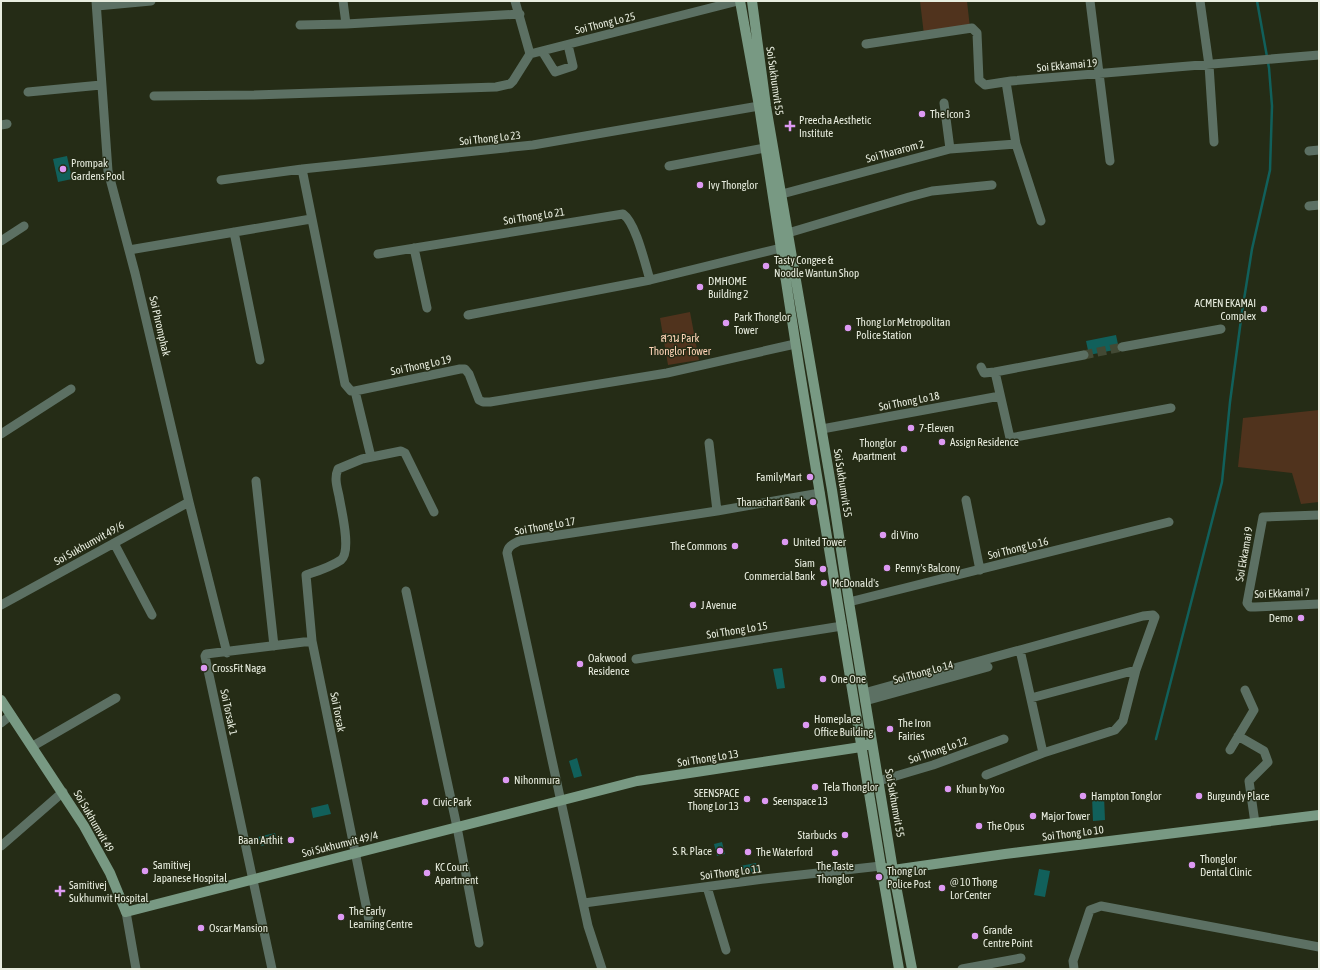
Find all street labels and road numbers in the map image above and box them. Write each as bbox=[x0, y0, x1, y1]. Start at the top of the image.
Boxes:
street label: Soi Thong Lo 25 bbox=[574, 10, 636, 36]
street label: Soi Sukhumvit 55 bbox=[764, 46, 786, 116]
street label: Soi Ekkamai 19 bbox=[1036, 56, 1098, 74]
street label: Soi Thong Lo 23 bbox=[459, 129, 521, 147]
street label: Soi Thararom 2 bbox=[864, 137, 926, 165]
street label: Soi Thong Lo 21 bbox=[503, 205, 565, 227]
street label: Soi Phromphak bbox=[147, 295, 173, 357]
street label: Soi Thong Lo 19 bbox=[390, 353, 452, 377]
street label: Soi Thong Lo 18 bbox=[878, 389, 940, 413]
street label: Soi Sukhumvit 55 bbox=[832, 448, 854, 518]
street label: Soi Thong Lo 17 bbox=[514, 515, 576, 537]
street label: Soi Sukhumvit 49/6 bbox=[52, 519, 126, 567]
street label: Soi Ekkamai 9 bbox=[1233, 526, 1255, 582]
street label: Soi Thong Lo 16 bbox=[987, 535, 1049, 561]
street label: Soi Ekkamai 7 bbox=[1254, 586, 1310, 600]
street label: Soi Thong Lo 15 bbox=[706, 619, 768, 641]
street label: Soi Thong Lo 14 bbox=[892, 658, 954, 686]
street label: Soi Torsak 1 bbox=[218, 688, 240, 736]
street label: Soi Torsak bbox=[328, 691, 348, 733]
street label: Soi Thong Lo 12 bbox=[907, 734, 969, 766]
street label: Soi Thong Lo 13 bbox=[677, 747, 739, 769]
street label: Soi Sukhumvit 55 bbox=[883, 768, 907, 838]
street label: Soi Sukhumvit 49 bbox=[71, 788, 117, 854]
street label: Soi Thong Lo 10 bbox=[1042, 823, 1104, 843]
street label: Soi Sukhumvit 49/4 bbox=[301, 829, 379, 859]
street label: Soi Thong Lo 11 bbox=[700, 862, 762, 882]

